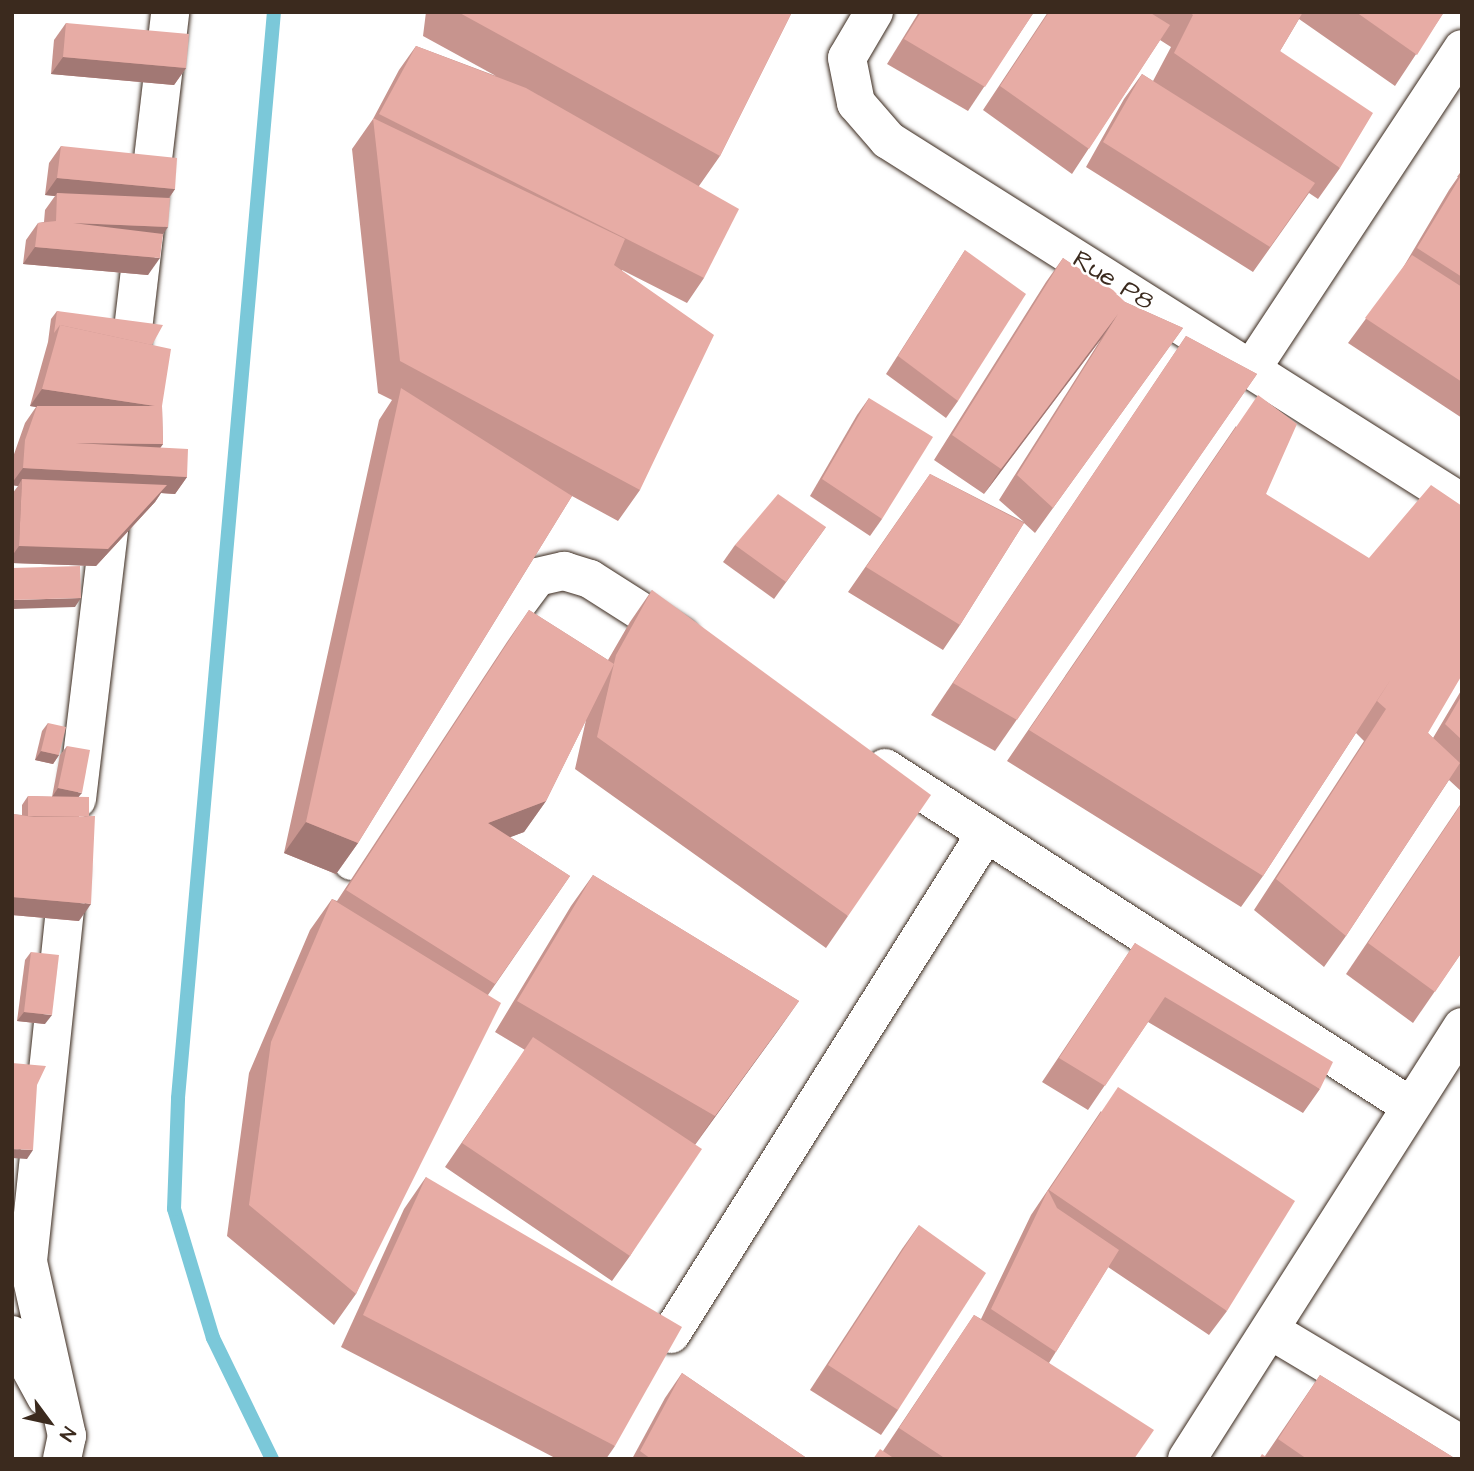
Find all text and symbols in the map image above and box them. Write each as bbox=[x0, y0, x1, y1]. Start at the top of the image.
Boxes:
street label: Rue P8 bbox=[1067, 244, 1159, 318]
north arrow bbox=[14, 1387, 84, 1457]
text: N bbox=[52, 1421, 82, 1446]

